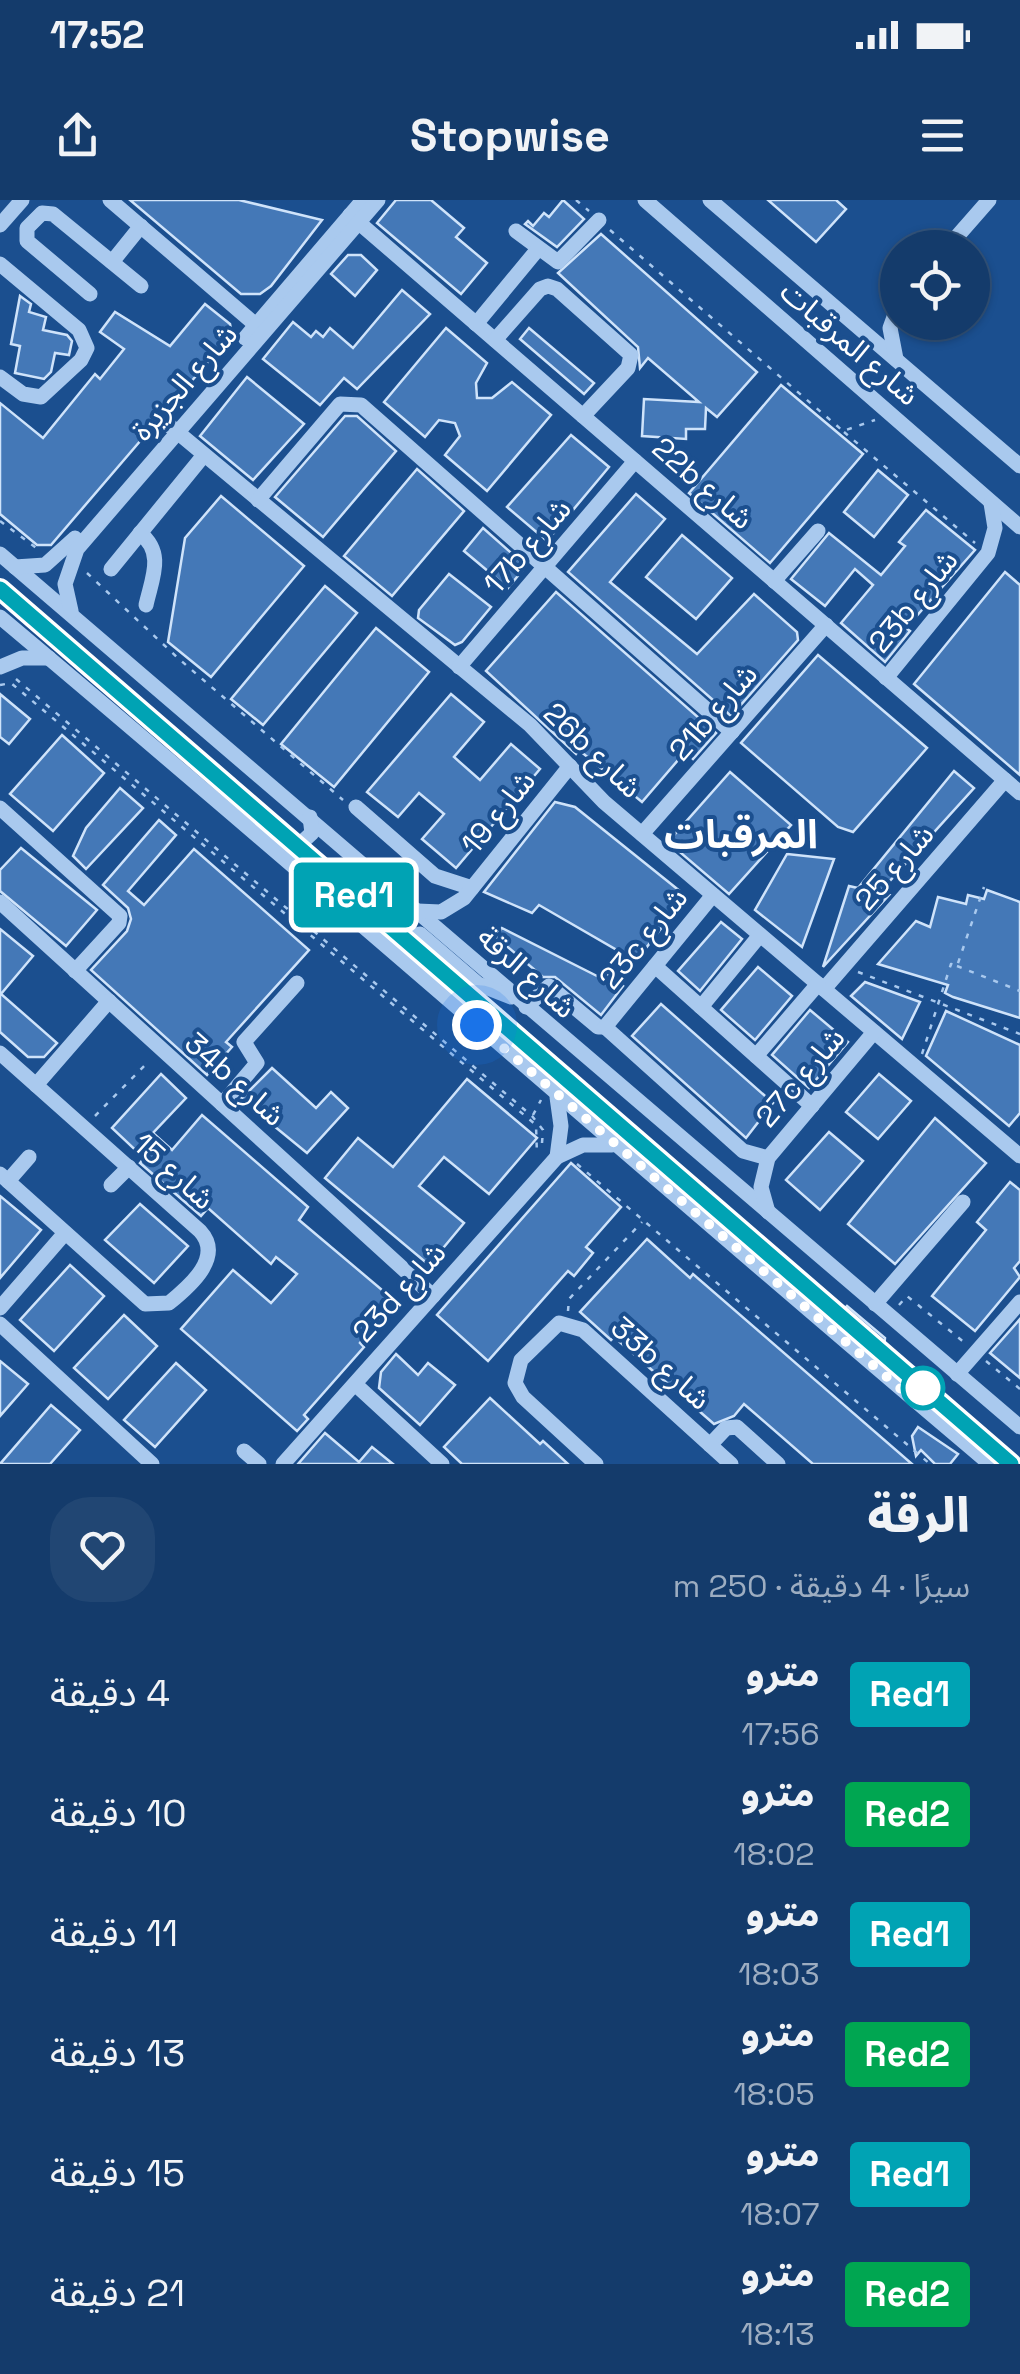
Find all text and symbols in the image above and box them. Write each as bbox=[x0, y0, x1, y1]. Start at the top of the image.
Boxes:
text: 17:52 bbox=[50, 11, 145, 59]
text: Stopwise bbox=[410, 107, 610, 164]
icon: share bbox=[50, 108, 105, 163]
icon: menu bbox=[915, 108, 970, 163]
map controls bbox=[880, 230, 990, 340]
button: locate bbox=[880, 230, 990, 340]
street label: شارع المرقبات bbox=[770, 272, 928, 416]
street label: شارع الجزيرة bbox=[122, 315, 248, 451]
street label: 22b شارع bbox=[642, 428, 762, 540]
street label: 17b شارع bbox=[475, 490, 582, 604]
street label: 23b شارع bbox=[860, 541, 969, 662]
street label: 21b شارع bbox=[660, 655, 768, 771]
street label: 26b شارع bbox=[534, 694, 650, 809]
street label: شارع 19 bbox=[452, 762, 546, 864]
district label: المرقبات bbox=[664, 809, 818, 860]
street label: شارع 25 bbox=[846, 816, 945, 920]
line badge: Red1 bbox=[284, 862, 424, 928]
text: Red1 bbox=[314, 873, 394, 917]
street label: 23c شارع bbox=[590, 879, 698, 999]
street label: شارع الرقة bbox=[467, 917, 585, 1029]
your location bbox=[452, 1000, 502, 1050]
street label: 27c شارع bbox=[747, 1019, 855, 1137]
street label: 34b شارع bbox=[174, 1024, 294, 1137]
street label: شارع 15 bbox=[123, 1124, 223, 1220]
street label: 23d شارع bbox=[344, 1234, 456, 1352]
street label: 33b شارع bbox=[601, 1308, 719, 1420]
unlabelled marker bbox=[902, 1367, 944, 1409]
text: الرقة bbox=[867, 1485, 970, 1546]
button: heart bbox=[50, 1497, 155, 1602]
text: سيرًا · 4 دقيقة · 250 m bbox=[673, 1566, 970, 1606]
text: مترو bbox=[746, 1649, 820, 1697]
text: 4 دقيقة bbox=[50, 1669, 170, 1717]
text: Red1 bbox=[870, 1672, 950, 1716]
text: 17:56 bbox=[741, 1714, 820, 1754]
text: مترو bbox=[741, 1769, 815, 1817]
text: 10 دقيقة bbox=[50, 1789, 187, 1837]
text: Red2 bbox=[865, 1792, 950, 1836]
text: 18:02 bbox=[733, 1834, 815, 1874]
text: مترو bbox=[746, 1889, 820, 1937]
text: 11 دقيقة bbox=[50, 1909, 178, 1957]
text: Red1 bbox=[870, 1912, 950, 1956]
text: 18:03 bbox=[738, 1954, 820, 1994]
text: مترو bbox=[741, 2009, 815, 2057]
text: 13 دقيقة bbox=[50, 2029, 185, 2077]
text: Red2 bbox=[865, 2032, 950, 2076]
text: 18:05 bbox=[733, 2074, 815, 2114]
text: مترو bbox=[746, 2129, 820, 2177]
text: 15 دقيقة bbox=[50, 2149, 185, 2197]
text: Red1 bbox=[870, 2152, 950, 2196]
text: 18:07 bbox=[740, 2194, 820, 2234]
text: مترو bbox=[741, 2249, 815, 2297]
text: 21 دقيقة bbox=[50, 2269, 185, 2317]
text: Red2 bbox=[865, 2272, 950, 2316]
text: 18:13 bbox=[740, 2314, 815, 2354]

